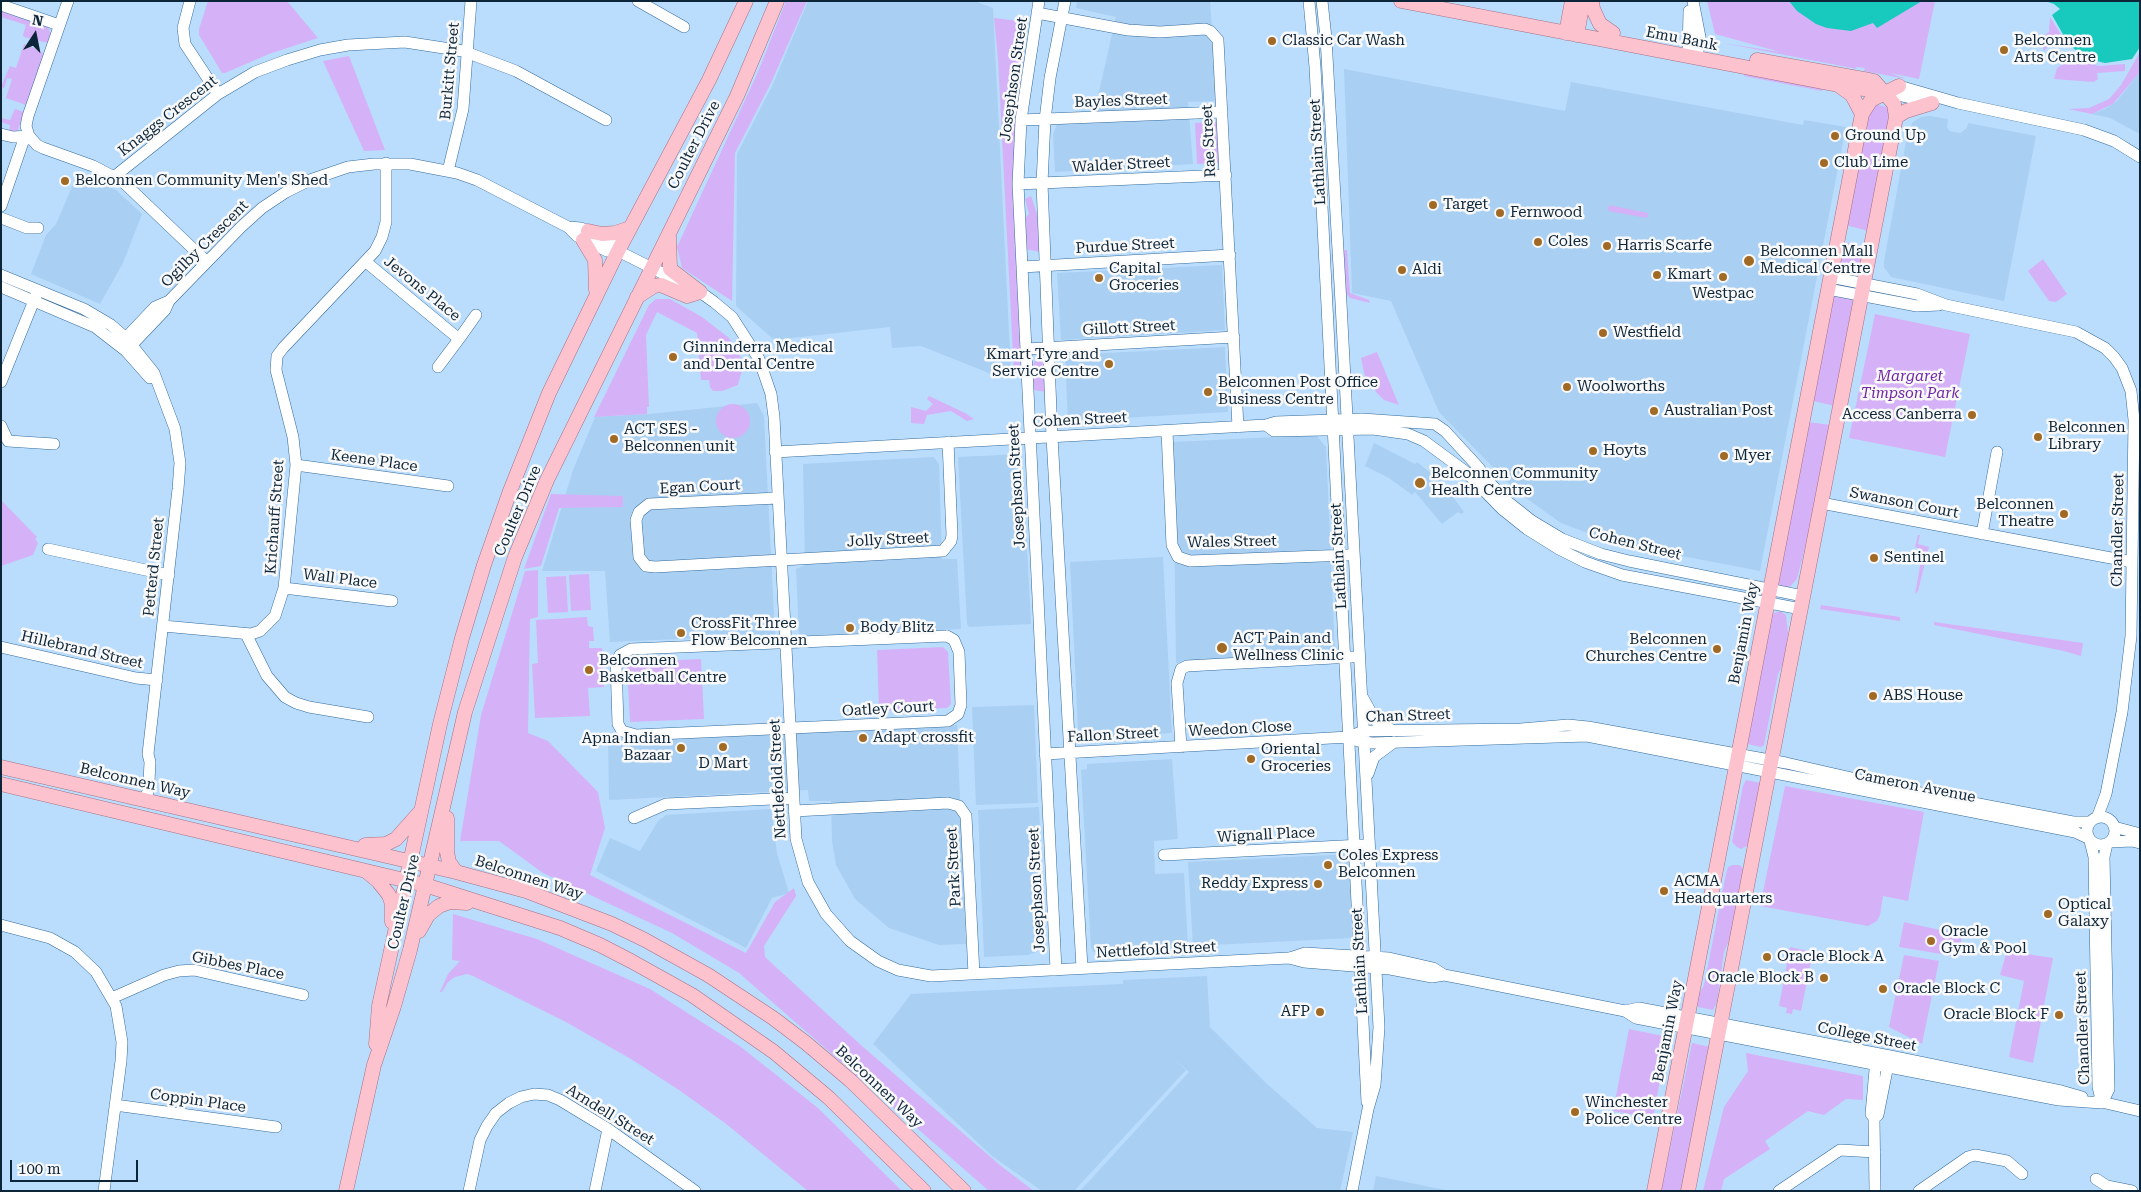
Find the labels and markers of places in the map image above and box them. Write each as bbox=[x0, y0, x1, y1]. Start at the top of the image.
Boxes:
place label: Classic Car Wash bbox=[1282, 32, 1405, 50]
place label: Belconnen Arts Centre bbox=[2014, 32, 2096, 67]
marker: Classic Car Wash bbox=[1266, 35, 1278, 47]
marker: Belconnen Arts Centre bbox=[1998, 44, 2010, 56]
place label: Ground Up bbox=[1845, 127, 1926, 145]
marker: Ground Up bbox=[1829, 130, 1841, 142]
place label: Club Lime bbox=[1834, 154, 1908, 172]
marker: Club Lime bbox=[1818, 157, 1830, 169]
place label: Belconnen Community Men's Shed bbox=[75, 172, 328, 190]
marker: Belconnen Community Men's Shed bbox=[59, 175, 71, 187]
place label: Target bbox=[1443, 196, 1488, 214]
marker: Target bbox=[1427, 199, 1439, 211]
place label: Fernwood bbox=[1510, 204, 1582, 222]
marker: Fernwood bbox=[1494, 207, 1506, 219]
place label: Coles bbox=[1548, 233, 1588, 251]
marker: Coles bbox=[1532, 236, 1544, 248]
place label: Harris Scarfe bbox=[1617, 237, 1712, 255]
marker: Harris Scarfe bbox=[1601, 240, 1613, 252]
place label: Belconnen Mall Medical Centre bbox=[1760, 243, 1873, 278]
marker: Belconnen Mall Medical Centre bbox=[1742, 254, 1756, 268]
place label: Capital Groceries bbox=[1109, 260, 1179, 295]
place label: Aldi bbox=[1412, 261, 1442, 279]
marker: Aldi bbox=[1396, 264, 1408, 276]
place label: Kmart bbox=[1667, 266, 1712, 284]
marker: Kmart bbox=[1651, 269, 1663, 281]
marker: Westpac bbox=[1717, 271, 1729, 283]
marker: Capital Groceries bbox=[1093, 272, 1105, 284]
place label: Westpac bbox=[1692, 285, 1754, 303]
place label: Westfield bbox=[1613, 324, 1681, 342]
marker: Westfield bbox=[1597, 327, 1609, 339]
place label: Ginninderra Medical and Dental Centre bbox=[683, 339, 833, 374]
place label: Kmart Tyre and Service Centre bbox=[986, 346, 1099, 381]
marker: Ginninderra Medical and Dental Centre bbox=[667, 351, 679, 363]
marker: Kmart Tyre and Service Centre bbox=[1103, 358, 1115, 370]
place label: Belconnen Post Office Business Centre bbox=[1218, 374, 1378, 409]
place label: Woolworths bbox=[1577, 378, 1665, 396]
marker: Woolworths bbox=[1561, 381, 1573, 393]
marker: Belconnen Post Office Business Centre bbox=[1202, 386, 1214, 398]
place label: Australian Post bbox=[1664, 402, 1773, 420]
marker: Australian Post bbox=[1648, 405, 1660, 417]
place label: Access Canberra bbox=[1842, 406, 1962, 424]
marker: Access Canberra bbox=[1966, 409, 1978, 421]
place label: Belconnen Library bbox=[2048, 419, 2126, 454]
place label: ACT SES - Belconnen unit bbox=[624, 421, 735, 456]
marker: Belconnen Library bbox=[2032, 431, 2044, 443]
marker: ACT SES - Belconnen unit bbox=[608, 433, 620, 445]
place label: Hoyts bbox=[1603, 442, 1646, 460]
marker: Hoyts bbox=[1587, 445, 1599, 457]
place label: Myer bbox=[1734, 447, 1771, 465]
marker: Myer bbox=[1718, 450, 1730, 462]
place label: Belconnen Community Health Centre bbox=[1431, 465, 1598, 500]
marker: Belconnen Community Health Centre bbox=[1413, 476, 1427, 490]
place label: Belconnen Theatre bbox=[1976, 496, 2054, 531]
marker: Belconnen Theatre bbox=[2058, 508, 2070, 520]
place label: Sentinel bbox=[1884, 549, 1944, 567]
marker: Sentinel bbox=[1868, 552, 1880, 564]
place label: CrossFit Three Flow Belconnen bbox=[691, 615, 807, 650]
place label: Body Blitz bbox=[860, 619, 934, 637]
marker: Body Blitz bbox=[844, 622, 856, 634]
marker: CrossFit Three Flow Belconnen bbox=[675, 627, 687, 639]
place label: ACT Pain and Wellness Clinic bbox=[1233, 630, 1344, 665]
place label: Belconnen Churches Centre bbox=[1586, 631, 1707, 666]
marker: ACT Pain and Wellness Clinic bbox=[1215, 641, 1229, 655]
marker: Belconnen Churches Centre bbox=[1711, 643, 1723, 655]
place label: Belconnen Basketball Centre bbox=[599, 652, 726, 687]
marker: Belconnen Basketball Centre bbox=[583, 664, 595, 676]
place label: ABS House bbox=[1883, 687, 1963, 705]
marker: ABS House bbox=[1867, 690, 1879, 702]
place label: Adapt crossfit bbox=[873, 729, 974, 747]
place label: Apna Indian Bazaar bbox=[582, 730, 671, 765]
marker: Adapt crossfit bbox=[857, 732, 869, 744]
marker: D Mart bbox=[717, 741, 729, 753]
place label: Oriental Groceries bbox=[1261, 741, 1331, 776]
marker: Apna Indian Bazaar bbox=[675, 742, 687, 754]
marker: Oriental Groceries bbox=[1245, 753, 1257, 765]
place label: D Mart bbox=[698, 755, 748, 773]
place label: Coles Express Belconnen bbox=[1338, 847, 1438, 882]
marker: Coles Express Belconnen bbox=[1322, 859, 1334, 871]
place label: ACMA Headquarters bbox=[1674, 873, 1772, 908]
place label: Reddy Express bbox=[1201, 875, 1308, 893]
marker: Reddy Express bbox=[1312, 878, 1324, 890]
marker: ACMA Headquarters bbox=[1658, 885, 1670, 897]
place label: Optical Galaxy bbox=[2058, 896, 2111, 931]
marker: Optical Galaxy bbox=[2042, 908, 2054, 920]
place label: Oracle Gym & Pool bbox=[1941, 923, 2027, 958]
marker: Oracle Gym & Pool bbox=[1925, 935, 1937, 947]
place label: Oracle Block A bbox=[1777, 948, 1884, 966]
marker: Oracle Block A bbox=[1761, 951, 1773, 963]
place label: Oracle Block B bbox=[1707, 969, 1814, 987]
marker: Oracle Block B bbox=[1818, 972, 1830, 984]
place label: Oracle Block C bbox=[1893, 980, 2000, 998]
marker: Oracle Block C bbox=[1877, 983, 1889, 995]
place label: AFP bbox=[1281, 1003, 1310, 1021]
marker: AFP bbox=[1314, 1006, 1326, 1018]
place label: Oracle Block F bbox=[1943, 1006, 2049, 1024]
marker: Oracle Block F bbox=[2053, 1009, 2065, 1021]
place label: Winchester Police Centre bbox=[1585, 1094, 1682, 1129]
marker: Winchester Police Centre bbox=[1569, 1106, 1581, 1118]

